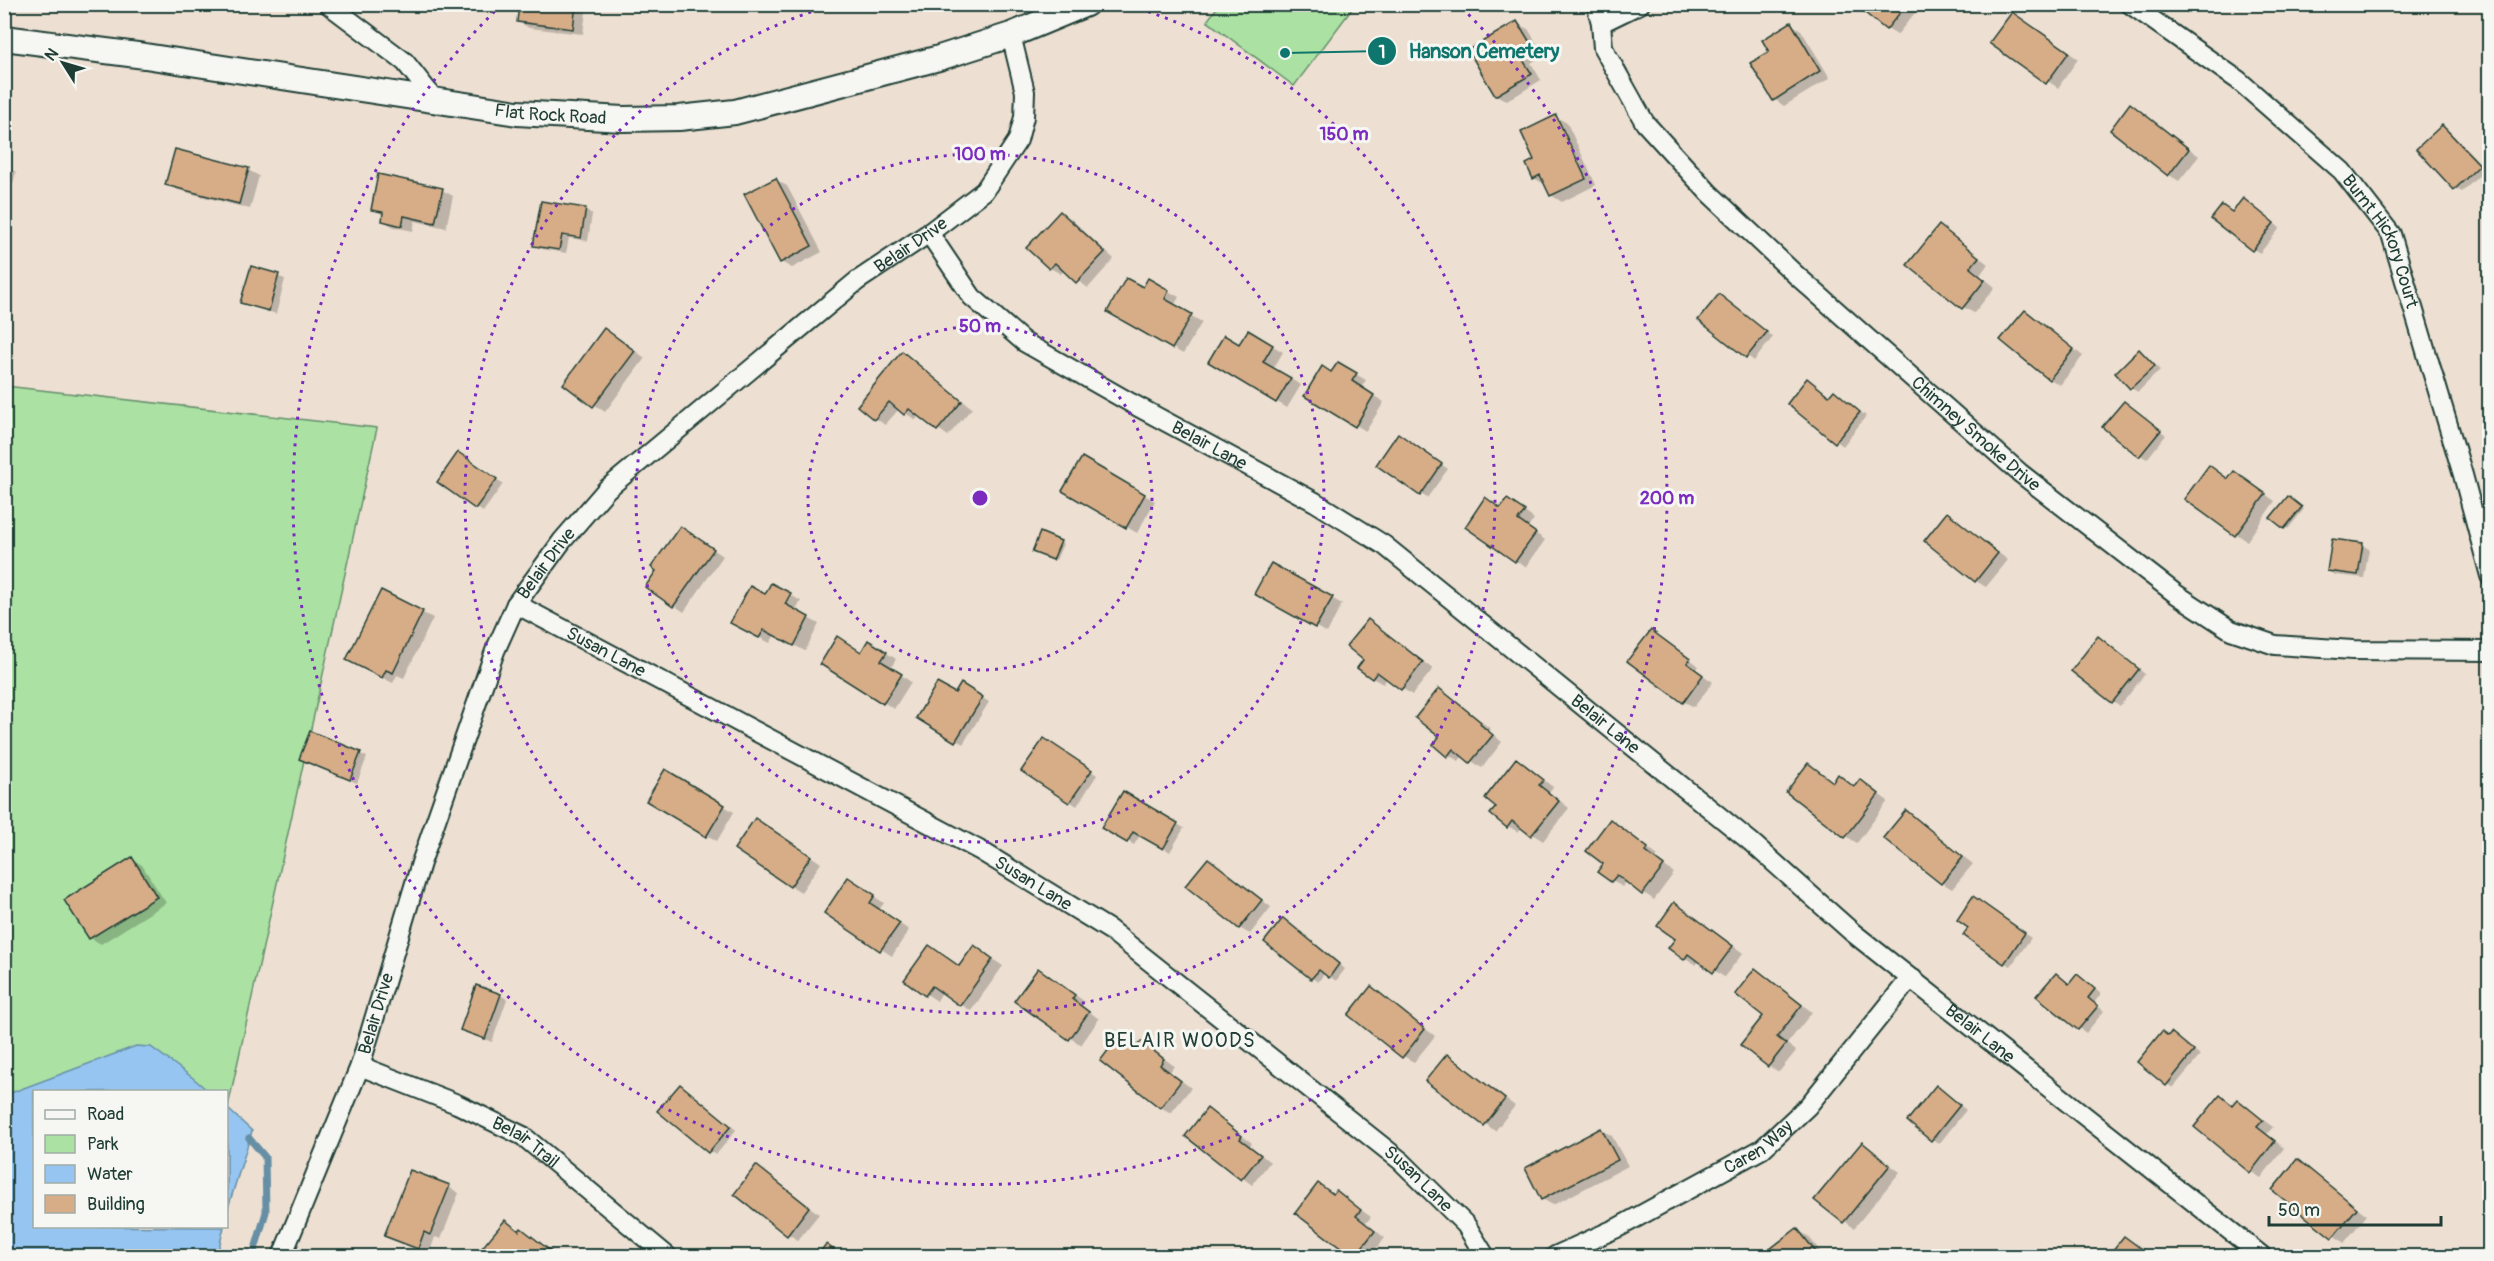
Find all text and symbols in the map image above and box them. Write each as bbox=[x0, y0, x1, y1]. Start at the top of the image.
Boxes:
callout: Hanson Cemetery bbox=[1367, 32, 1571, 70]
north arrow bbox=[33, 33, 93, 93]
text: Hanson Cemetery bbox=[1409, 39, 1560, 64]
text: 1 bbox=[1378, 41, 1386, 64]
text: N bbox=[41, 44, 63, 65]
street label: Flat Rock Road bbox=[493, 98, 607, 130]
text: 150 m bbox=[1320, 123, 1369, 146]
text: 100 m bbox=[954, 143, 1006, 166]
street label: Burnt Hickory Court bbox=[2337, 169, 2424, 311]
street label: Belair Drive bbox=[870, 212, 952, 278]
text: 50 m bbox=[959, 315, 1001, 338]
street label: Chimney Smoke Drive bbox=[1907, 371, 2045, 496]
street label: Belair Lane bbox=[1168, 416, 1251, 475]
text: 200 m bbox=[1640, 487, 1694, 510]
centre of rings bbox=[970, 488, 990, 508]
street label: Belair Drive bbox=[512, 522, 580, 604]
street label: Susan Lane bbox=[562, 621, 650, 682]
street label: Belair Lane bbox=[1566, 689, 1645, 759]
street label: Susan Lane bbox=[990, 851, 1076, 916]
street label: Belair Drive bbox=[353, 970, 399, 1057]
street label: Belair Lane bbox=[1941, 999, 2020, 1068]
district label: BELAIR WOODS bbox=[1104, 1028, 1256, 1053]
legend bbox=[33, 1090, 228, 1228]
text: Road bbox=[87, 1103, 124, 1126]
street label: Belair Trail bbox=[488, 1111, 564, 1173]
street label: Caren Way bbox=[1720, 1115, 1798, 1179]
text: Park bbox=[87, 1133, 119, 1156]
street label: Susan Lane bbox=[1379, 1140, 1458, 1217]
text: Water bbox=[87, 1163, 133, 1186]
scale bar bbox=[2269, 1189, 2442, 1227]
text: Building bbox=[87, 1193, 145, 1216]
text: 50 m bbox=[2278, 1199, 2320, 1222]

